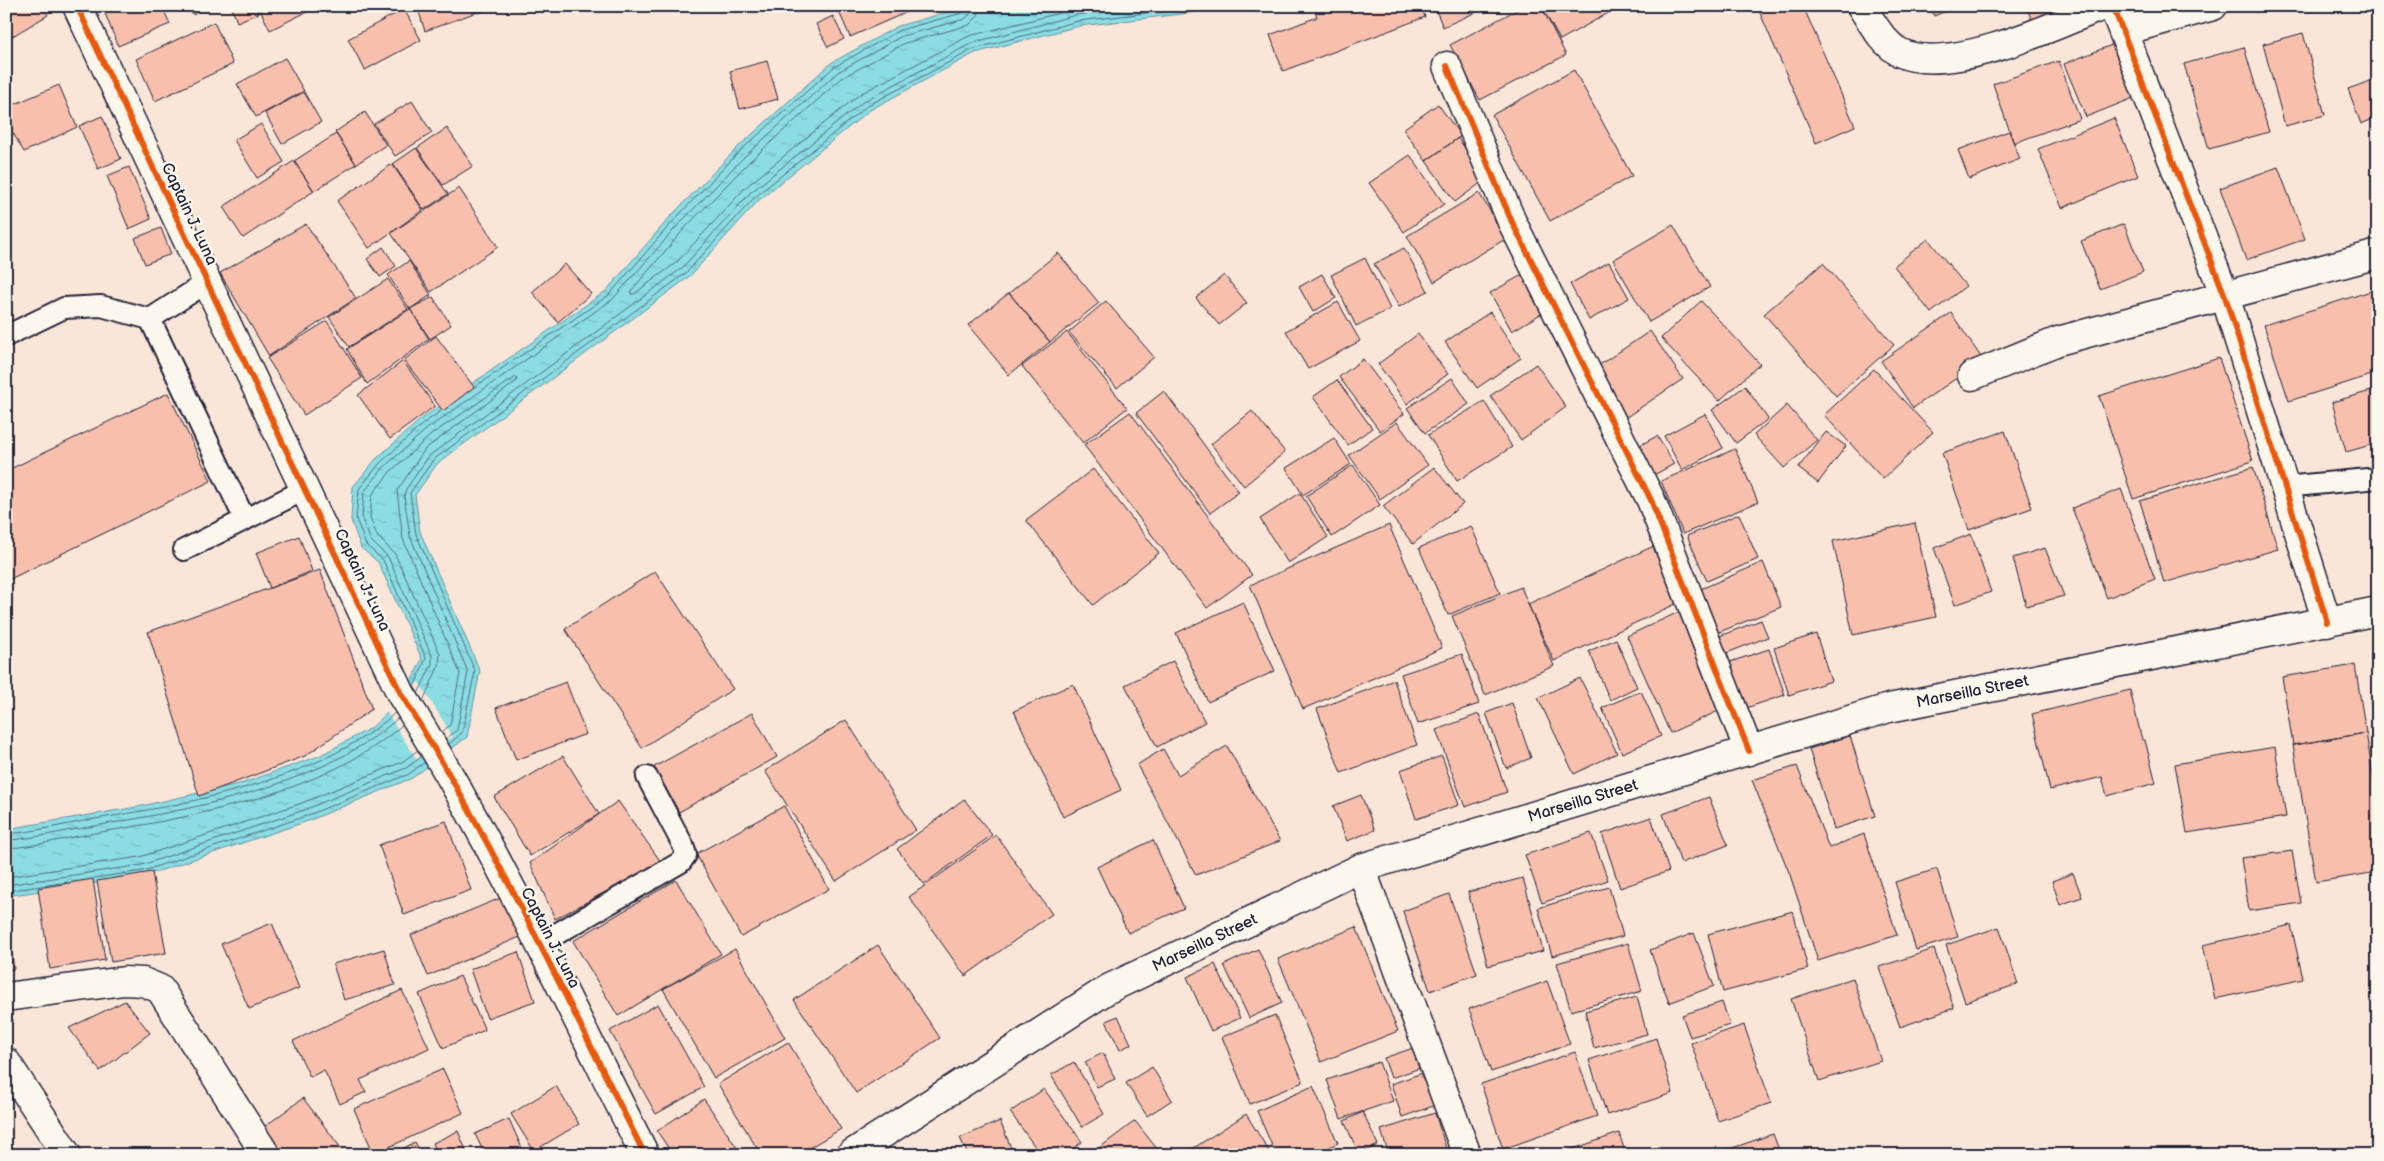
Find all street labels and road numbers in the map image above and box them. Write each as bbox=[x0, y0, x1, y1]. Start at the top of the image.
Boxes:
street label: Captain J. Luna bbox=[157, 160, 221, 268]
street label: Captain J. Luna bbox=[330, 526, 394, 634]
street label: Marseilla Street bbox=[1915, 671, 2030, 712]
street label: Marseilla Street bbox=[1526, 775, 1640, 826]
street label: Captain J. Luna bbox=[516, 884, 584, 992]
street label: Marseilla Street bbox=[1149, 910, 1260, 976]

